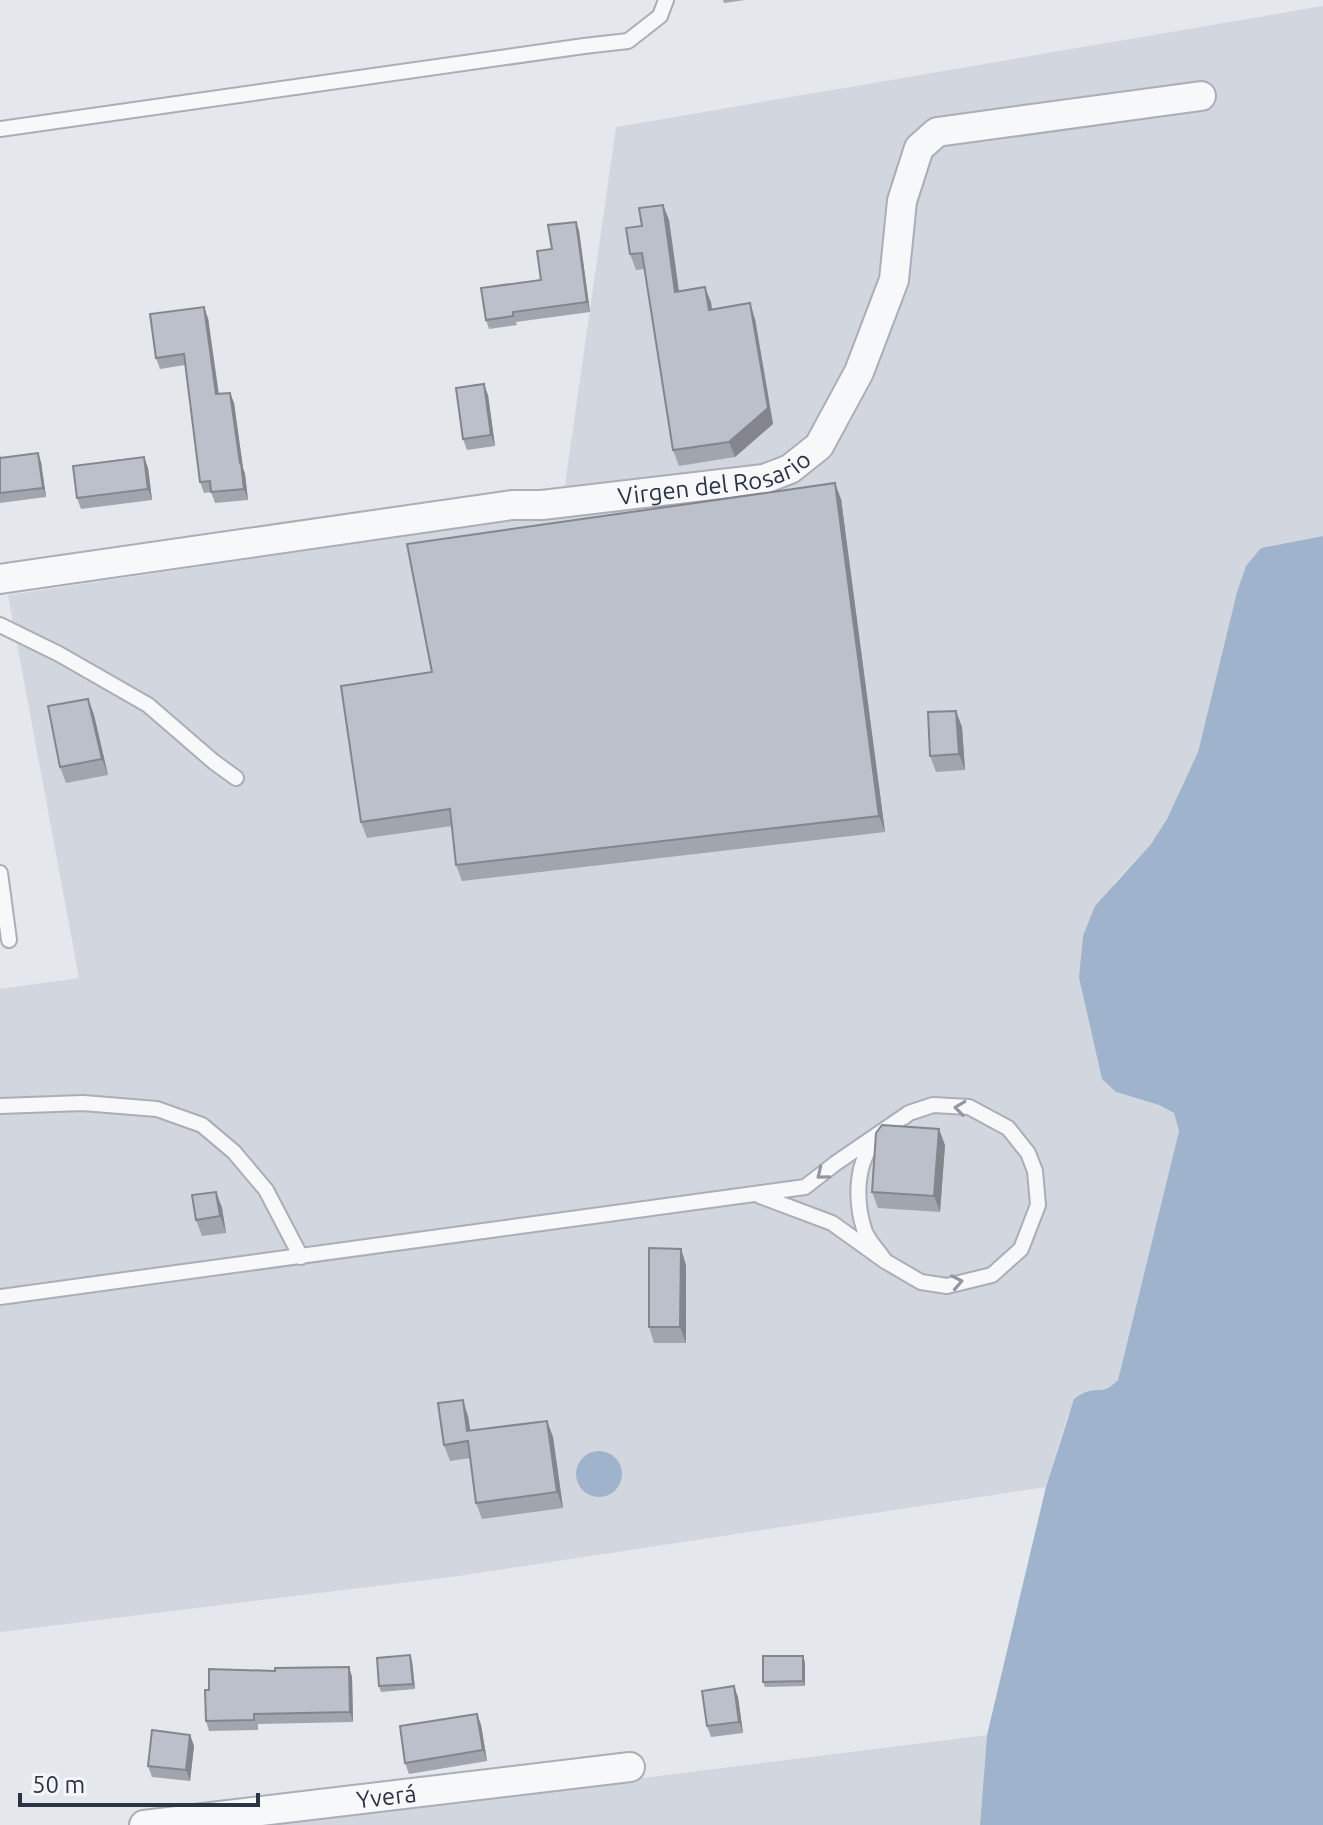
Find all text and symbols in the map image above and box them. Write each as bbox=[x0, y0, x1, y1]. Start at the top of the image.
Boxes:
street label: Virgen del Rosario bbox=[616, 445, 815, 510]
one-way arrow bbox=[953, 1100, 966, 1117]
one-way arrow bbox=[817, 1164, 831, 1179]
one-way arrow bbox=[950, 1275, 964, 1292]
scale bar bbox=[20, 1757, 258, 1807]
text: 50 m bbox=[32, 1771, 85, 1798]
street label: Yverá bbox=[355, 1779, 418, 1813]

